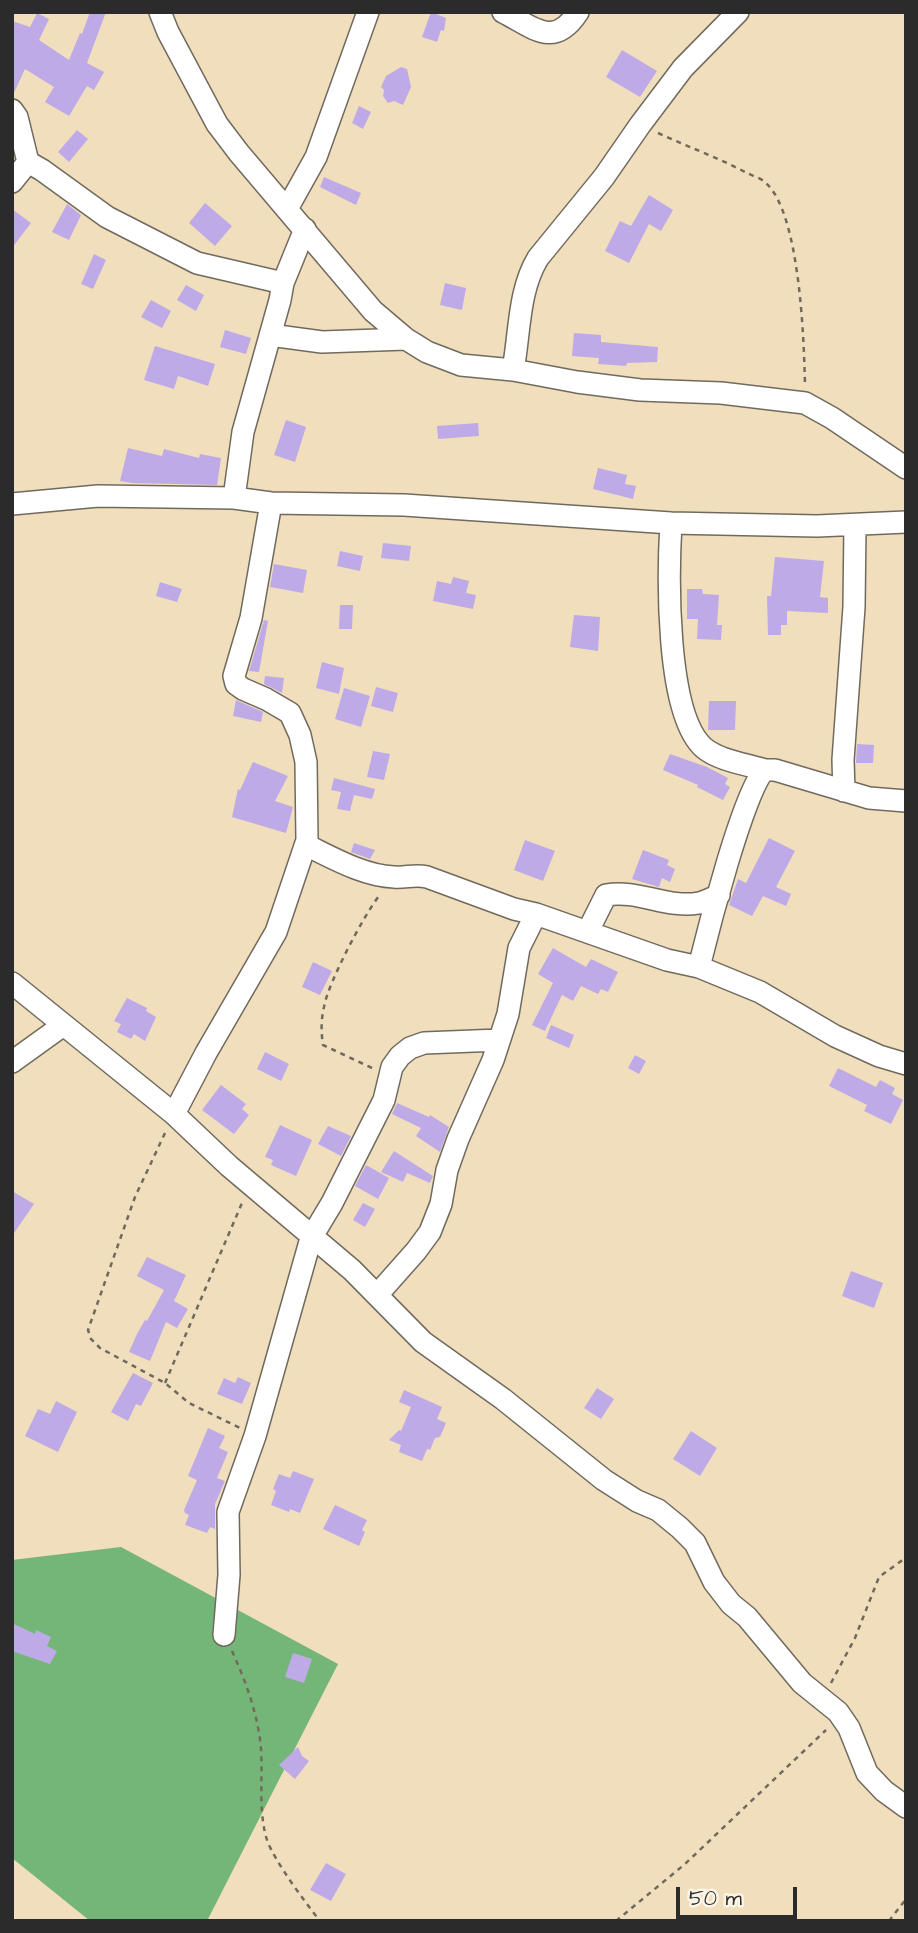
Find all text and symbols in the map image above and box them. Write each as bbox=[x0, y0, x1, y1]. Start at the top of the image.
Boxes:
scale bar bbox=[680, 1874, 801, 1918]
text: 50 m bbox=[689, 1884, 742, 1913]

